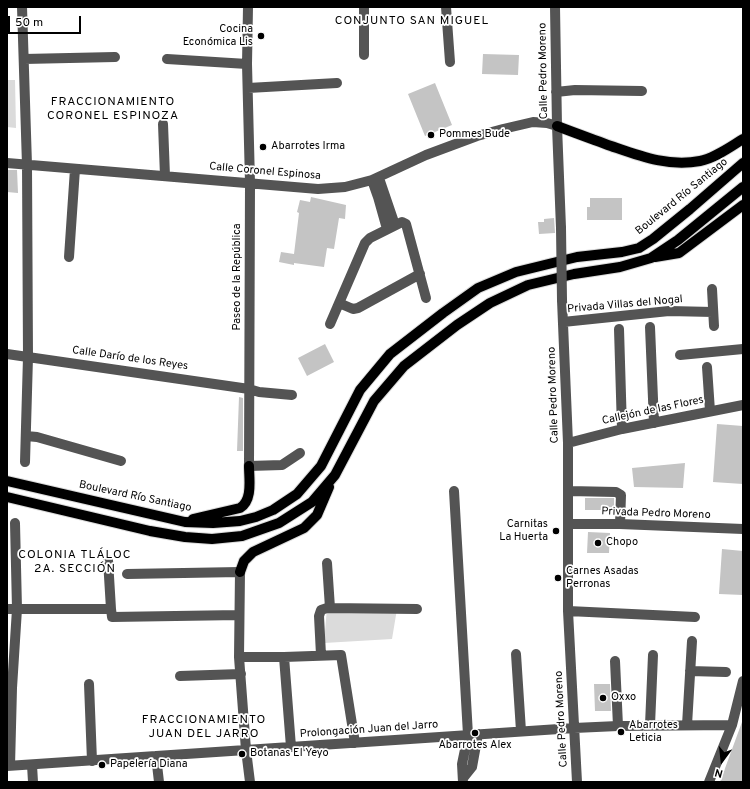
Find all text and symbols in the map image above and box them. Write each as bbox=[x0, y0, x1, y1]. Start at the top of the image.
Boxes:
scale bar bbox=[10, 8, 83, 34]
text: 50 m bbox=[15, 15, 43, 31]
district label: CONJUNTO SAN MIGUEL bbox=[335, 15, 489, 29]
place label: Cocina Económica Lis bbox=[183, 23, 253, 49]
street label: Calle Pedro Moreno bbox=[537, 23, 551, 119]
marker: Cocina Económica Lis bbox=[256, 31, 266, 41]
district label: FRACCIONAMIENTO CORONEL ESPINOZA bbox=[47, 96, 179, 124]
place label: Pommes Bude bbox=[439, 128, 510, 142]
marker: Pommes Bude bbox=[426, 130, 436, 140]
place label: Abarrotes Irma bbox=[271, 140, 345, 154]
marker: Abarrotes Irma bbox=[258, 142, 268, 152]
street label: Boulevard Río Santiago bbox=[633, 156, 731, 238]
street label: Calle Coronel Espinosa bbox=[209, 161, 321, 183]
street label: Paseo de la República bbox=[231, 224, 245, 330]
street label: Privada Villas del Nogal bbox=[567, 293, 683, 317]
street label: Calle Darío de los Reyes bbox=[71, 344, 189, 374]
street label: Calle Pedro Moreno bbox=[546, 346, 562, 444]
street label: Callejón de las Flores bbox=[601, 394, 705, 428]
street label: Boulevard Río Santiago bbox=[78, 479, 192, 515]
street label: Privada Pedro Moreno bbox=[601, 505, 711, 523]
place label: Carnitas La Huerta bbox=[499, 518, 548, 544]
marker: Carnitas La Huerta bbox=[551, 526, 561, 536]
place label: Chopo bbox=[606, 536, 638, 550]
marker: Chopo bbox=[593, 538, 603, 548]
district label: COLONIA TLÁLOC 2A. SECCIÓN bbox=[18, 549, 132, 577]
place label: Carnes Asadas Perronas bbox=[566, 565, 639, 591]
marker: Carnes Asadas Perronas bbox=[553, 573, 563, 583]
street label: Calle Pedro Moreno bbox=[553, 670, 571, 768]
place label: Oxxo bbox=[611, 691, 636, 705]
marker: Oxxo bbox=[598, 693, 608, 703]
district label: FRACCIONAMIENTO JUAN DEL JARRO bbox=[142, 714, 266, 742]
street label: Prolongación Juan del Jarro bbox=[299, 719, 439, 741]
place label: Abarrotes Leticia bbox=[629, 719, 678, 745]
marker: Abarrotes Leticia bbox=[616, 727, 626, 737]
marker: Abarrotes Alex bbox=[470, 728, 480, 738]
place label: Abarrotes Alex bbox=[438, 739, 512, 753]
north arrow bbox=[702, 741, 742, 781]
place label: Botanas El Yeyo bbox=[250, 747, 329, 761]
marker: Botanas El Yeyo bbox=[237, 749, 247, 759]
place label: Papelería Diana bbox=[110, 758, 188, 772]
marker: Papelería Diana bbox=[97, 760, 107, 770]
text: N bbox=[713, 765, 725, 780]

